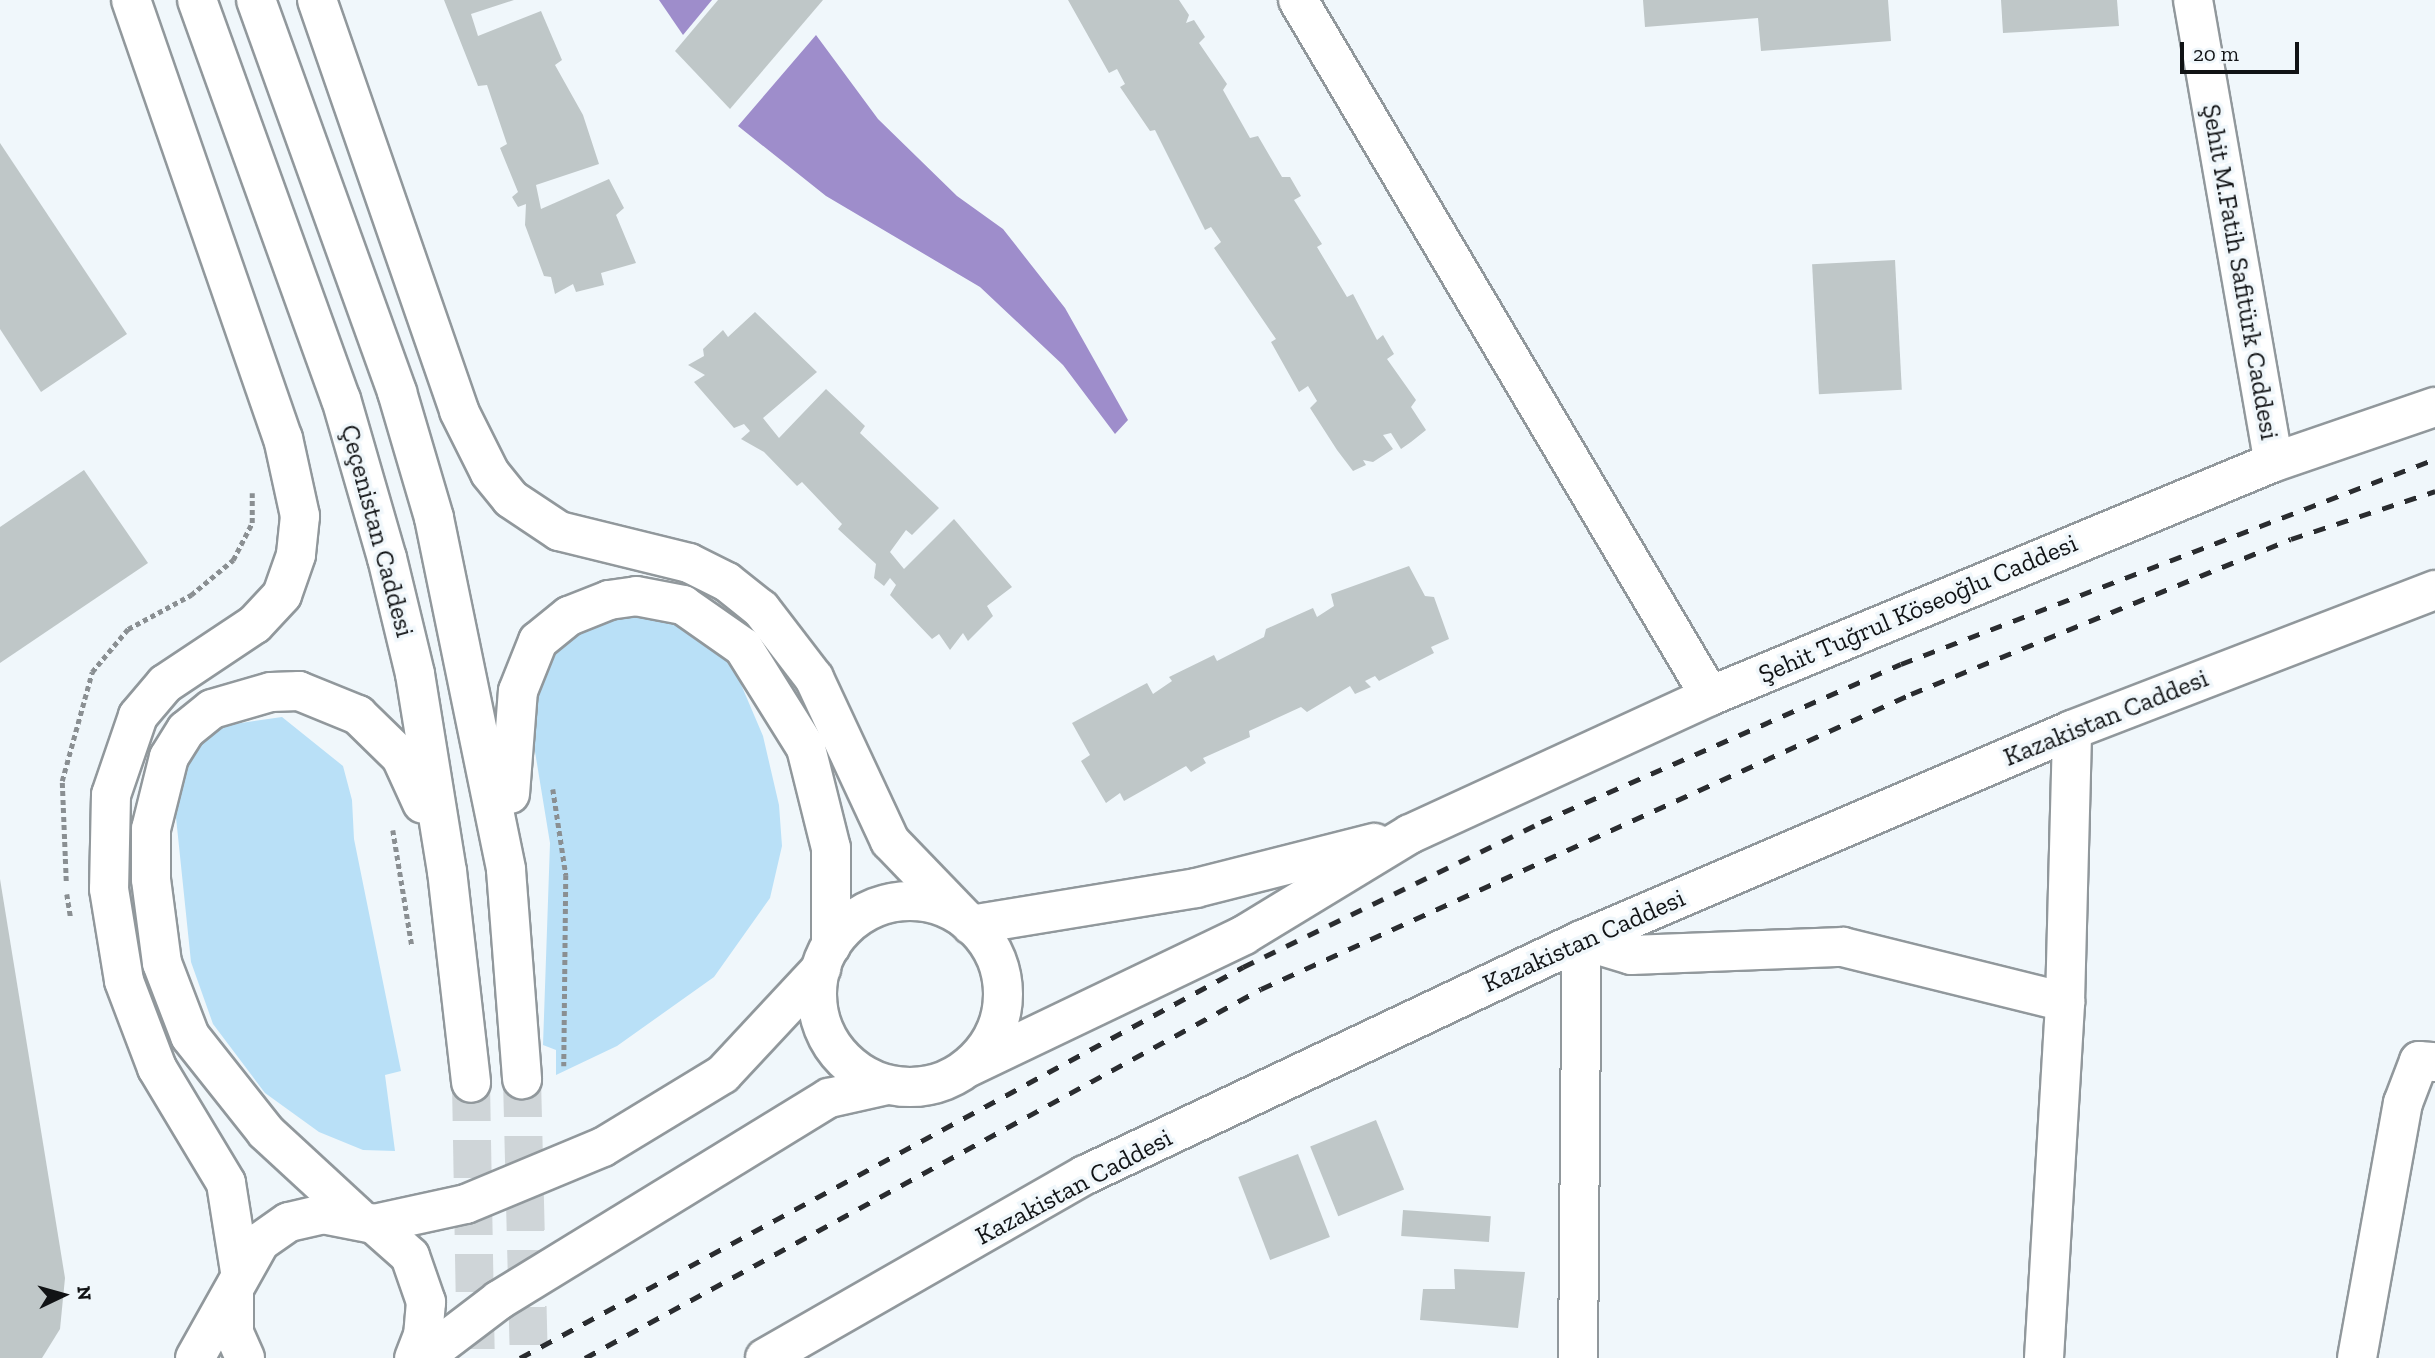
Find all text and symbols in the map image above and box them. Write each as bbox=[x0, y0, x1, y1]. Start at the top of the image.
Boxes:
scale bar bbox=[2183, 28, 2302, 72]
text: 20 m bbox=[2193, 41, 2239, 66]
street label: Şehit M.Fatih Safitürk Caddesi bbox=[2195, 102, 2285, 442]
street label: Çeçenistan Caddesi bbox=[334, 421, 420, 641]
street label: Şehit Tuğrul Köseoğlu Caddesi bbox=[1754, 528, 2082, 690]
street label: Kazakistan Caddesi bbox=[1999, 663, 2213, 773]
street label: Kazakistan Caddesi bbox=[1478, 882, 1690, 1000]
street label: Kazakistan Caddesi bbox=[970, 1122, 1178, 1252]
north arrow bbox=[28, 1260, 98, 1330]
text: N bbox=[72, 1285, 97, 1301]

